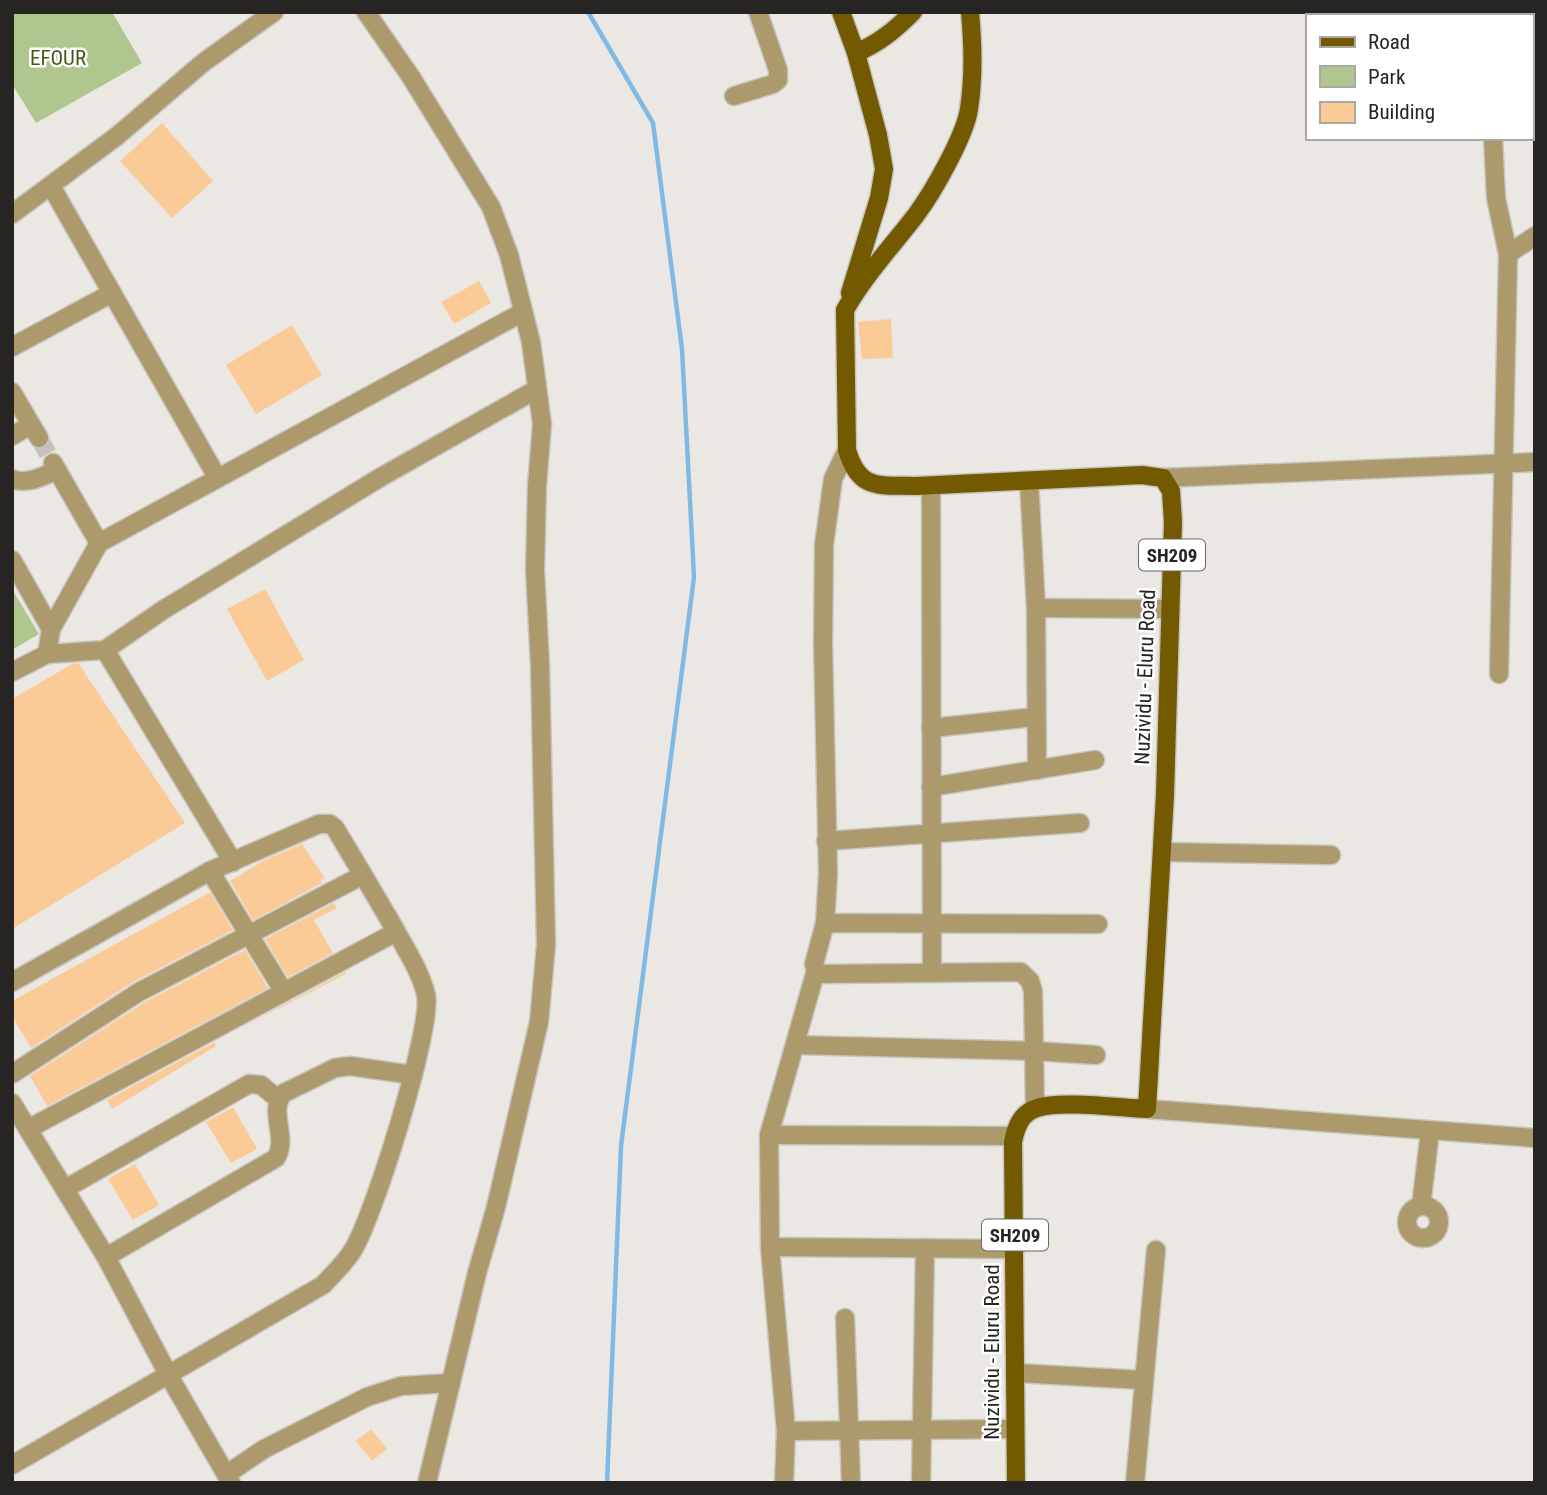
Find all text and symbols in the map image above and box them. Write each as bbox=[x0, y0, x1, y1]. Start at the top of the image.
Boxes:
legend bbox=[1306, 14, 1533, 140]
text: Road bbox=[1368, 30, 1410, 54]
park label: EFOUR bbox=[30, 46, 86, 70]
text: Park bbox=[1368, 65, 1406, 89]
text: Building bbox=[1368, 100, 1435, 124]
road number: SH209 bbox=[1139, 540, 1205, 570]
street label: Nuzividu - Eluru Road bbox=[1130, 589, 1160, 765]
road number: SH209 bbox=[982, 1219, 1048, 1250]
street label: Nuzividu - Eluru Road bbox=[980, 1264, 1004, 1440]

